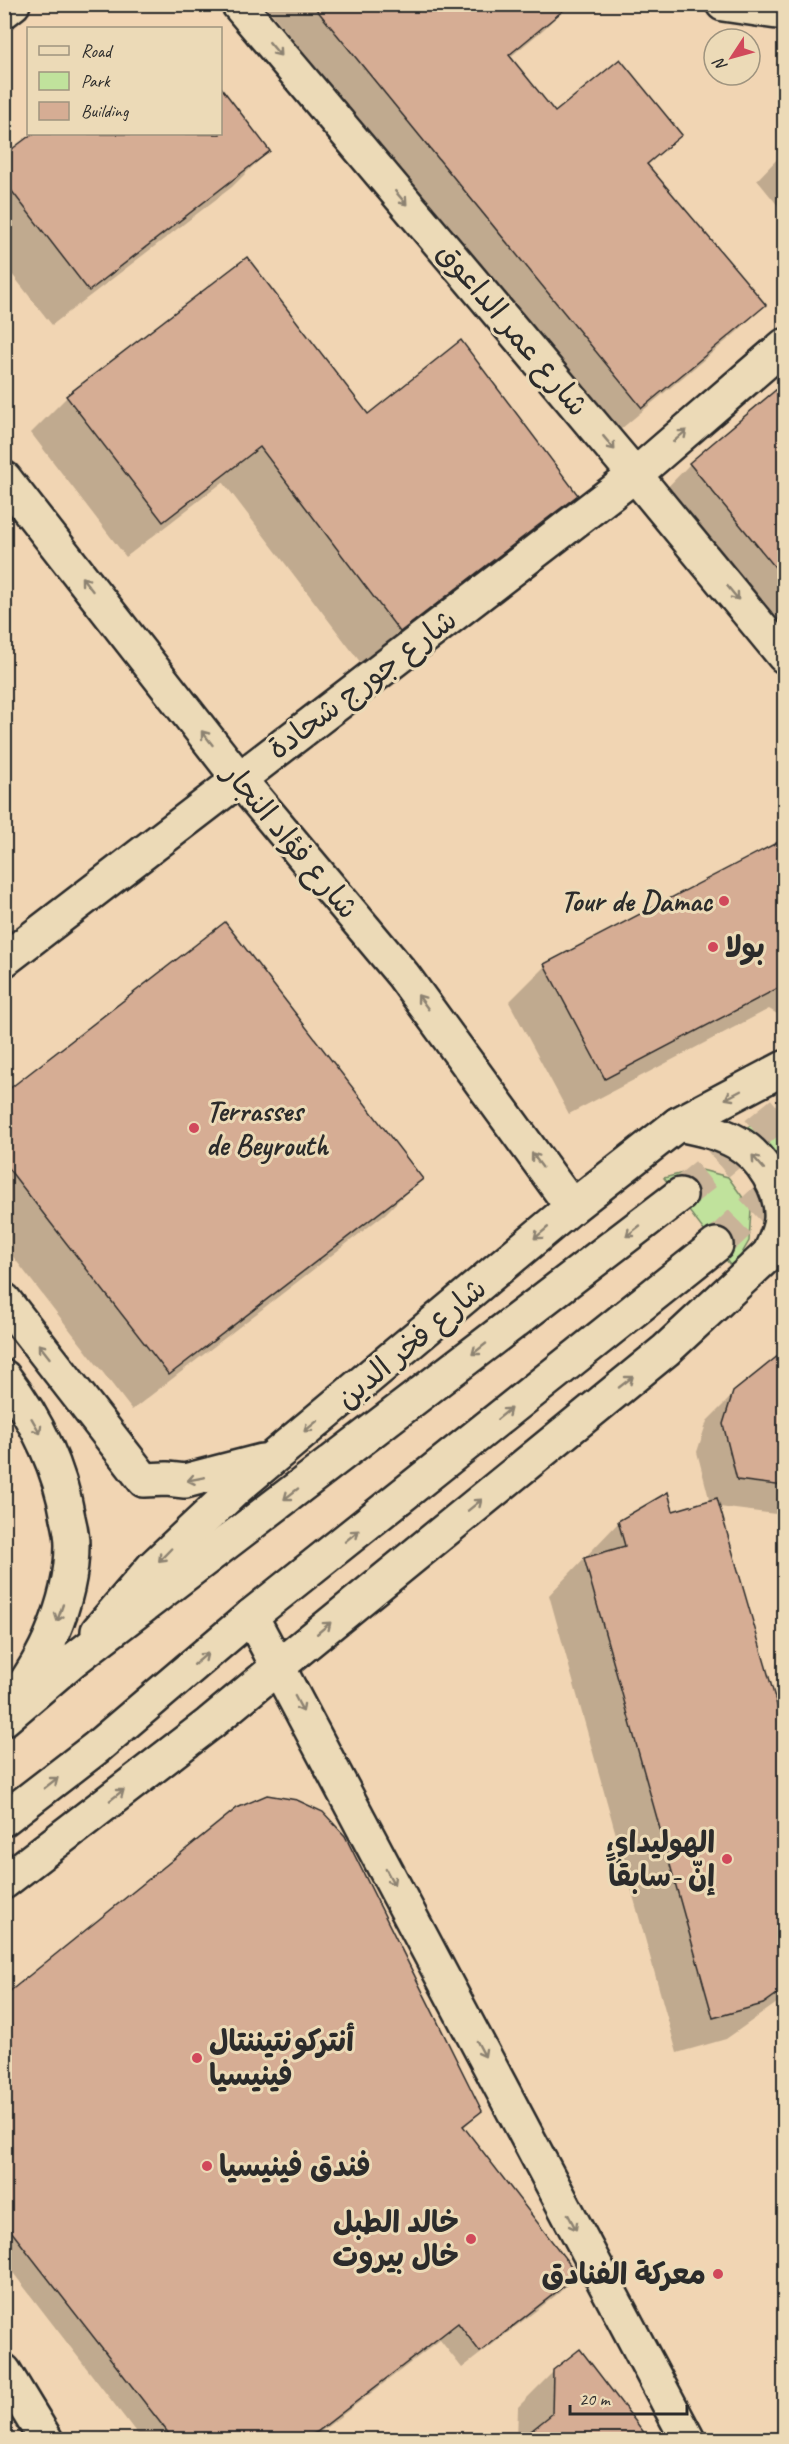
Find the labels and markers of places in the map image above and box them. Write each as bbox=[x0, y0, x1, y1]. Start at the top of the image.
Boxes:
place label: Tour de Damac bbox=[560, 882, 714, 920]
marker: Tour de Damac bbox=[717, 894, 731, 908]
place label: بولا bbox=[725, 928, 765, 966]
marker: بولا bbox=[706, 940, 720, 954]
place label: Terrasses de Beyrouth bbox=[206, 1092, 329, 1165]
marker: Terrasses de Beyrouth bbox=[187, 1121, 201, 1135]
place label: الهوليداي إنّ -سابقاً bbox=[605, 1823, 715, 1896]
marker: الهوليداي إنّ -سابقاً bbox=[720, 1852, 734, 1866]
place label: أنتركونتيننتال فينيسيا bbox=[209, 2022, 355, 2094]
marker: أنتركونتيننتال فينيسيا bbox=[190, 2051, 204, 2065]
place label: فندق فينيسيا bbox=[219, 2147, 371, 2185]
marker: فندق فينيسيا bbox=[200, 2159, 214, 2173]
place label: خالد الطبل خال بيروت bbox=[333, 2203, 459, 2275]
marker: خالد الطبل خال بيروت bbox=[464, 2232, 478, 2246]
place label: معركة الفنادق bbox=[542, 2255, 706, 2293]
marker: معركة الفنادق bbox=[711, 2267, 725, 2281]

